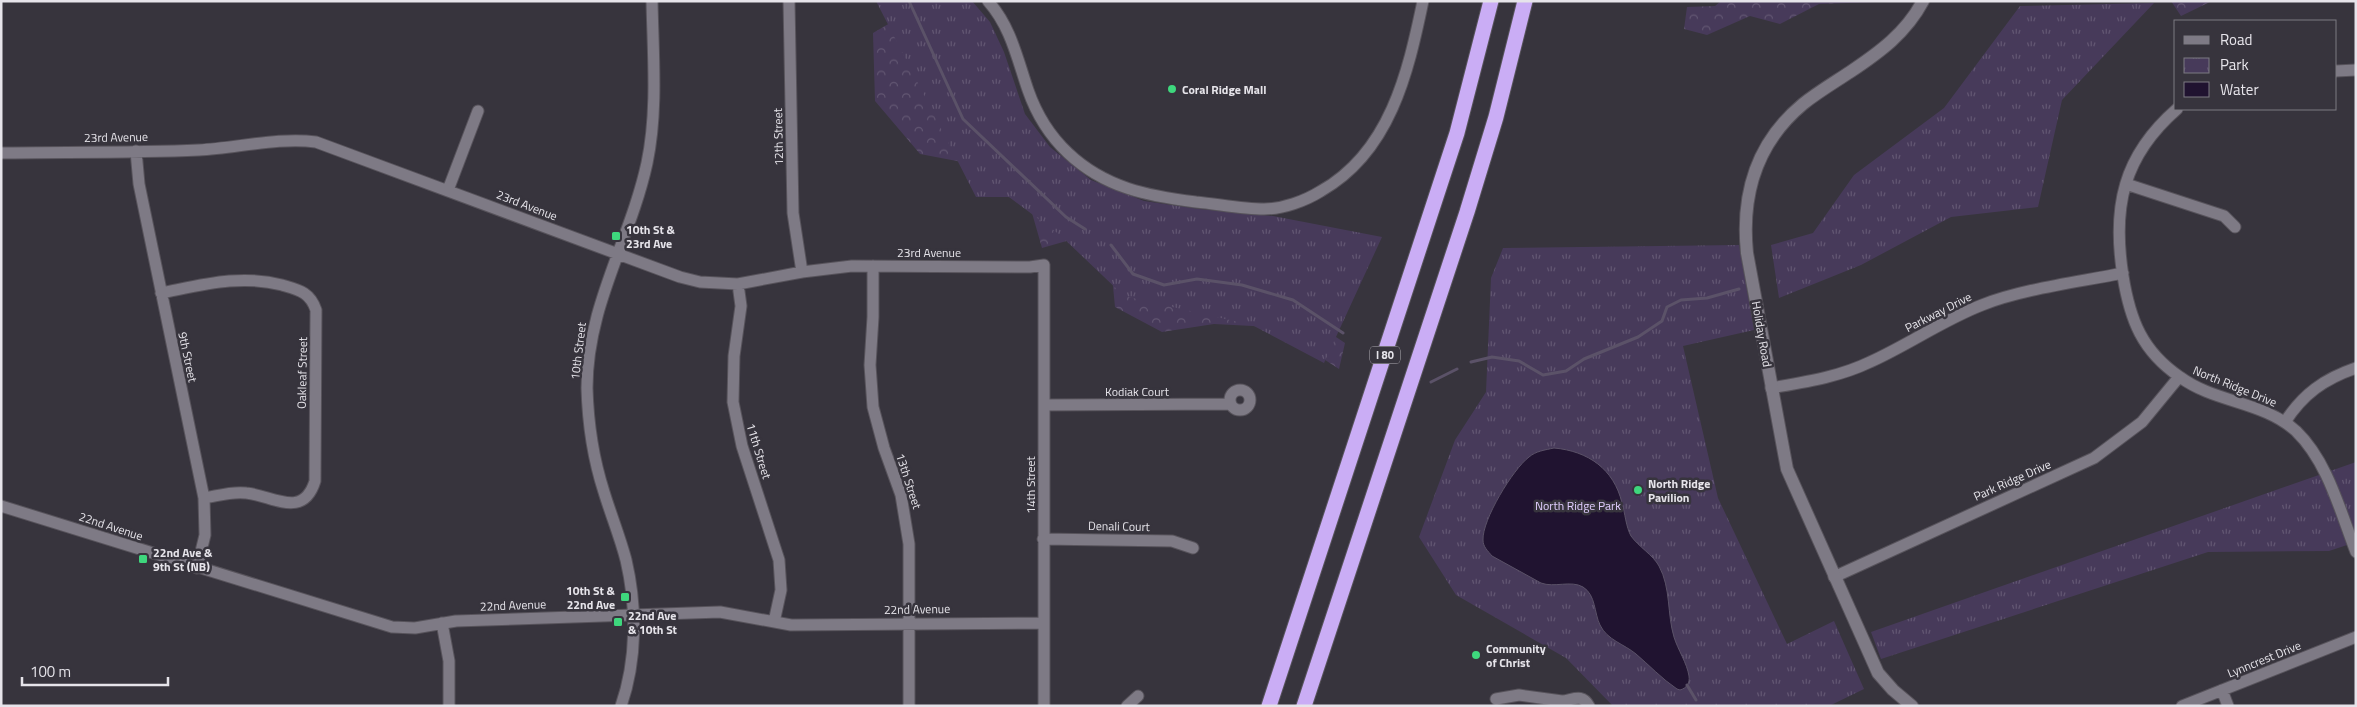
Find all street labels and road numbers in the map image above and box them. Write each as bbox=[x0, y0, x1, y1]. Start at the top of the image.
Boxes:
street label: 12th Street bbox=[768, 107, 788, 166]
street label: 23rd Avenue bbox=[84, 127, 148, 147]
street label: 23rd Avenue bbox=[494, 185, 560, 225]
street label: 23rd Avenue bbox=[897, 243, 961, 262]
street label: Parkway Drive bbox=[1901, 287, 1975, 337]
street label: Holiday Road bbox=[1747, 300, 1777, 368]
street label: 10th Street bbox=[565, 320, 591, 381]
street label: 9th Street bbox=[173, 330, 203, 385]
street label: Oakleaf Street bbox=[292, 336, 312, 409]
road number: I 80 bbox=[1370, 346, 1400, 364]
street label: North Ridge Drive bbox=[2190, 360, 2280, 412]
street label: Kodiak Court bbox=[1105, 382, 1170, 401]
street label: 11th Street bbox=[741, 421, 777, 482]
street label: 13th Street bbox=[891, 451, 927, 512]
street label: Park Ridge Drive bbox=[1970, 454, 2054, 506]
street label: 14th Street bbox=[1021, 455, 1040, 514]
street label: 22nd Avenue bbox=[76, 507, 146, 545]
street label: Denali Court bbox=[1088, 516, 1151, 536]
street label: 22nd Avenue bbox=[479, 594, 547, 616]
street label: 22nd Avenue bbox=[884, 599, 950, 619]
street label: Lynncrest Drive bbox=[2224, 636, 2304, 682]

